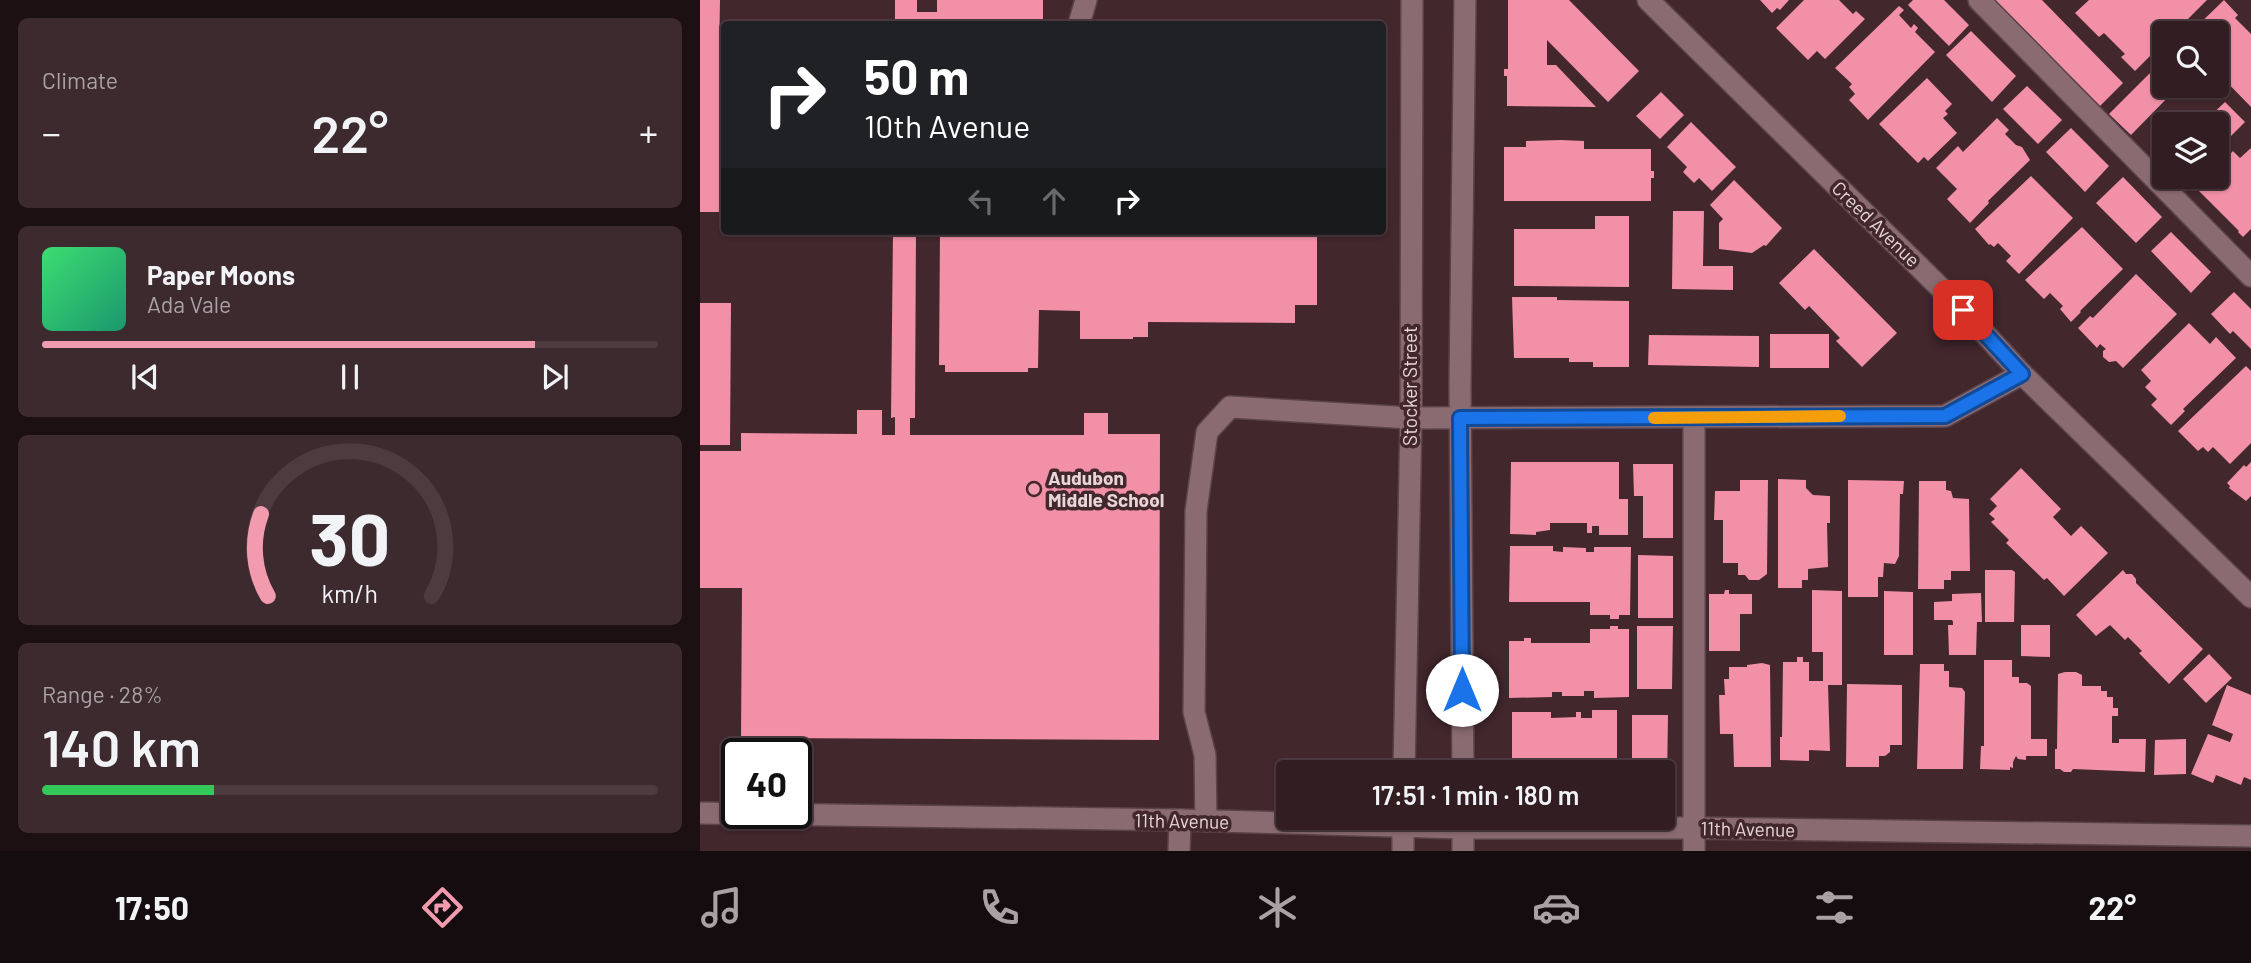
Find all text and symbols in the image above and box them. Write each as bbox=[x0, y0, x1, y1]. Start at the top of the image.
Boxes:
map controls bbox=[2152, 21, 2229, 189]
button: search bbox=[2152, 21, 2229, 98]
text: 50 m bbox=[864, 46, 969, 105]
icon: right bbox=[749, 49, 840, 140]
text: Climate bbox=[42, 66, 118, 94]
text: 22° bbox=[312, 101, 388, 163]
text: 10th Avenue bbox=[864, 106, 1030, 144]
text: − bbox=[42, 109, 61, 155]
text: + bbox=[639, 109, 658, 155]
button: layers bbox=[2152, 112, 2229, 189]
street label: Creed Avenue bbox=[1828, 176, 1925, 271]
icon: left bbox=[962, 182, 1000, 220]
icon: ahead bbox=[1035, 182, 1073, 220]
icon: right bbox=[1108, 182, 1146, 220]
text: Paper Moons bbox=[147, 259, 295, 290]
pin bbox=[1933, 280, 1993, 340]
text: Ada Vale bbox=[147, 290, 231, 318]
icon: arrive bbox=[1944, 291, 1982, 329]
street label: Stocker Street bbox=[1398, 326, 1421, 446]
icon: previous bbox=[126, 358, 164, 396]
icon: pause bbox=[331, 358, 369, 396]
icon: next bbox=[536, 358, 574, 396]
place label: Audubon Middle School bbox=[1048, 466, 1164, 511]
marker: Audubon Middle School bbox=[1026, 481, 1042, 497]
text: 30 bbox=[310, 493, 390, 581]
text: km/h bbox=[322, 577, 378, 607]
position arrow bbox=[1425, 653, 1499, 727]
text: Range · 28% bbox=[42, 680, 163, 708]
text: 140 km bbox=[42, 715, 201, 777]
speed limit sign: 40 bbox=[721, 738, 812, 829]
text: 17:51 · 1 min · 180 m bbox=[1372, 779, 1579, 810]
street label: 11th Avenue bbox=[1134, 808, 1230, 833]
street label: 11th Avenue bbox=[1700, 816, 1796, 841]
icon: directions bbox=[418, 883, 467, 932]
icon: music bbox=[697, 883, 746, 932]
icon: phone bbox=[975, 883, 1024, 932]
icon: climate bbox=[1253, 883, 1302, 932]
icon: car bbox=[1532, 883, 1581, 932]
icon: filters bbox=[1810, 883, 1859, 932]
text: 17:50 bbox=[115, 888, 189, 926]
text: 22° bbox=[2088, 888, 2136, 926]

